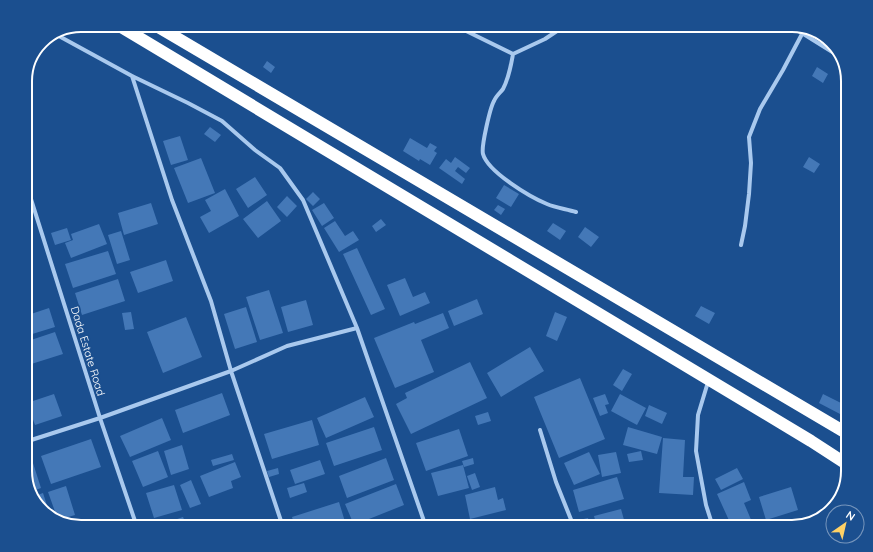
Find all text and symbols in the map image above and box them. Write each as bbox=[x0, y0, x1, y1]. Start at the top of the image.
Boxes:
street label: Dada Estate Road bbox=[68, 305, 108, 397]
north arrow bbox=[825, 504, 865, 544]
text: N bbox=[843, 508, 858, 524]

